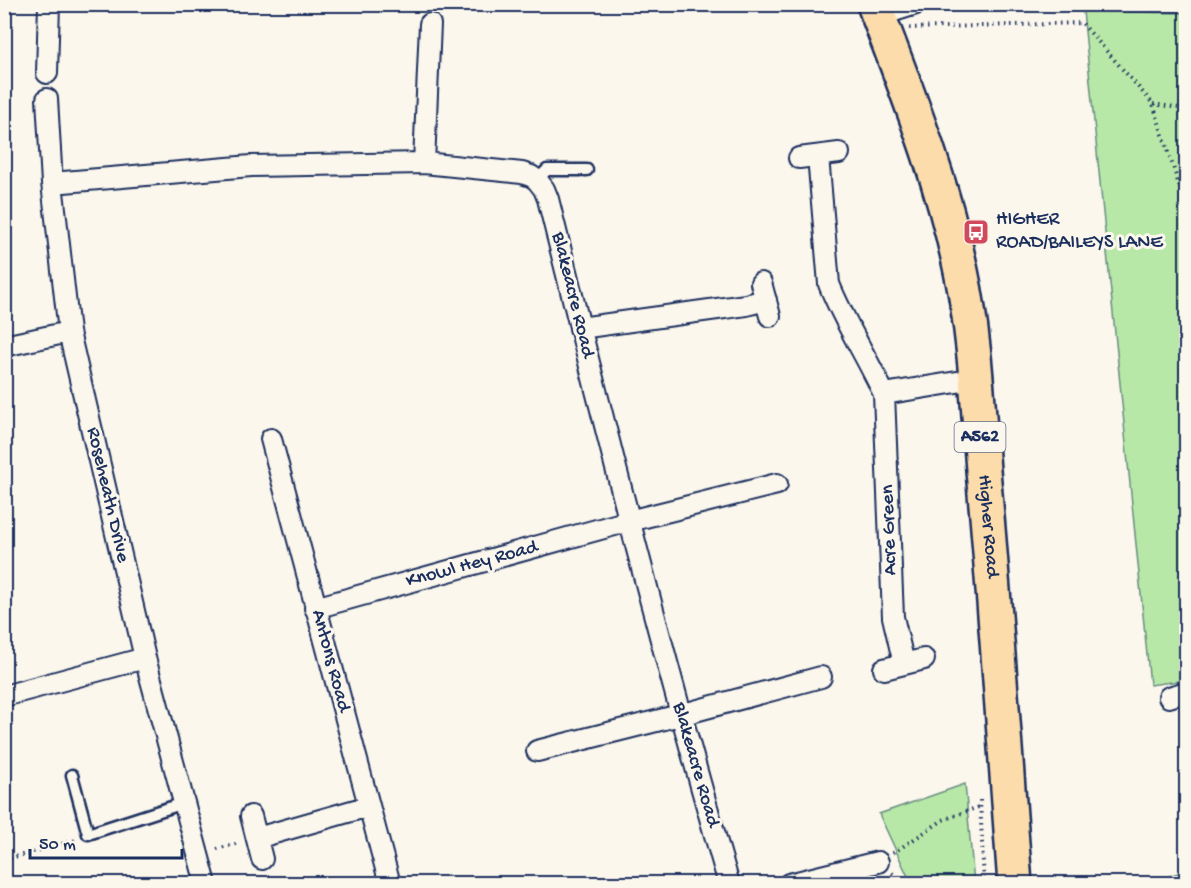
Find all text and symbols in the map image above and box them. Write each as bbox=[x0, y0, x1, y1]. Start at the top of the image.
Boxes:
place label: HIGHER ROAD/BAILEYS LANE bbox=[996, 209, 1164, 255]
bus stop icon: HIGHER ROAD/BAILEYS LANE bbox=[961, 217, 991, 247]
street label: Blakeacre Road bbox=[545, 229, 599, 362]
road number: A562 bbox=[954, 422, 1006, 452]
street label: Roseheath Drive bbox=[80, 425, 134, 565]
street label: Higher Road bbox=[972, 474, 1004, 581]
street label: Acre Green bbox=[877, 484, 903, 576]
street label: Knowl Hey Road bbox=[404, 536, 543, 594]
street label: Antons Road bbox=[305, 607, 355, 717]
street label: Blakeacre Road bbox=[666, 699, 724, 832]
scale bar bbox=[30, 822, 182, 860]
text: 50 m bbox=[39, 835, 76, 856]

